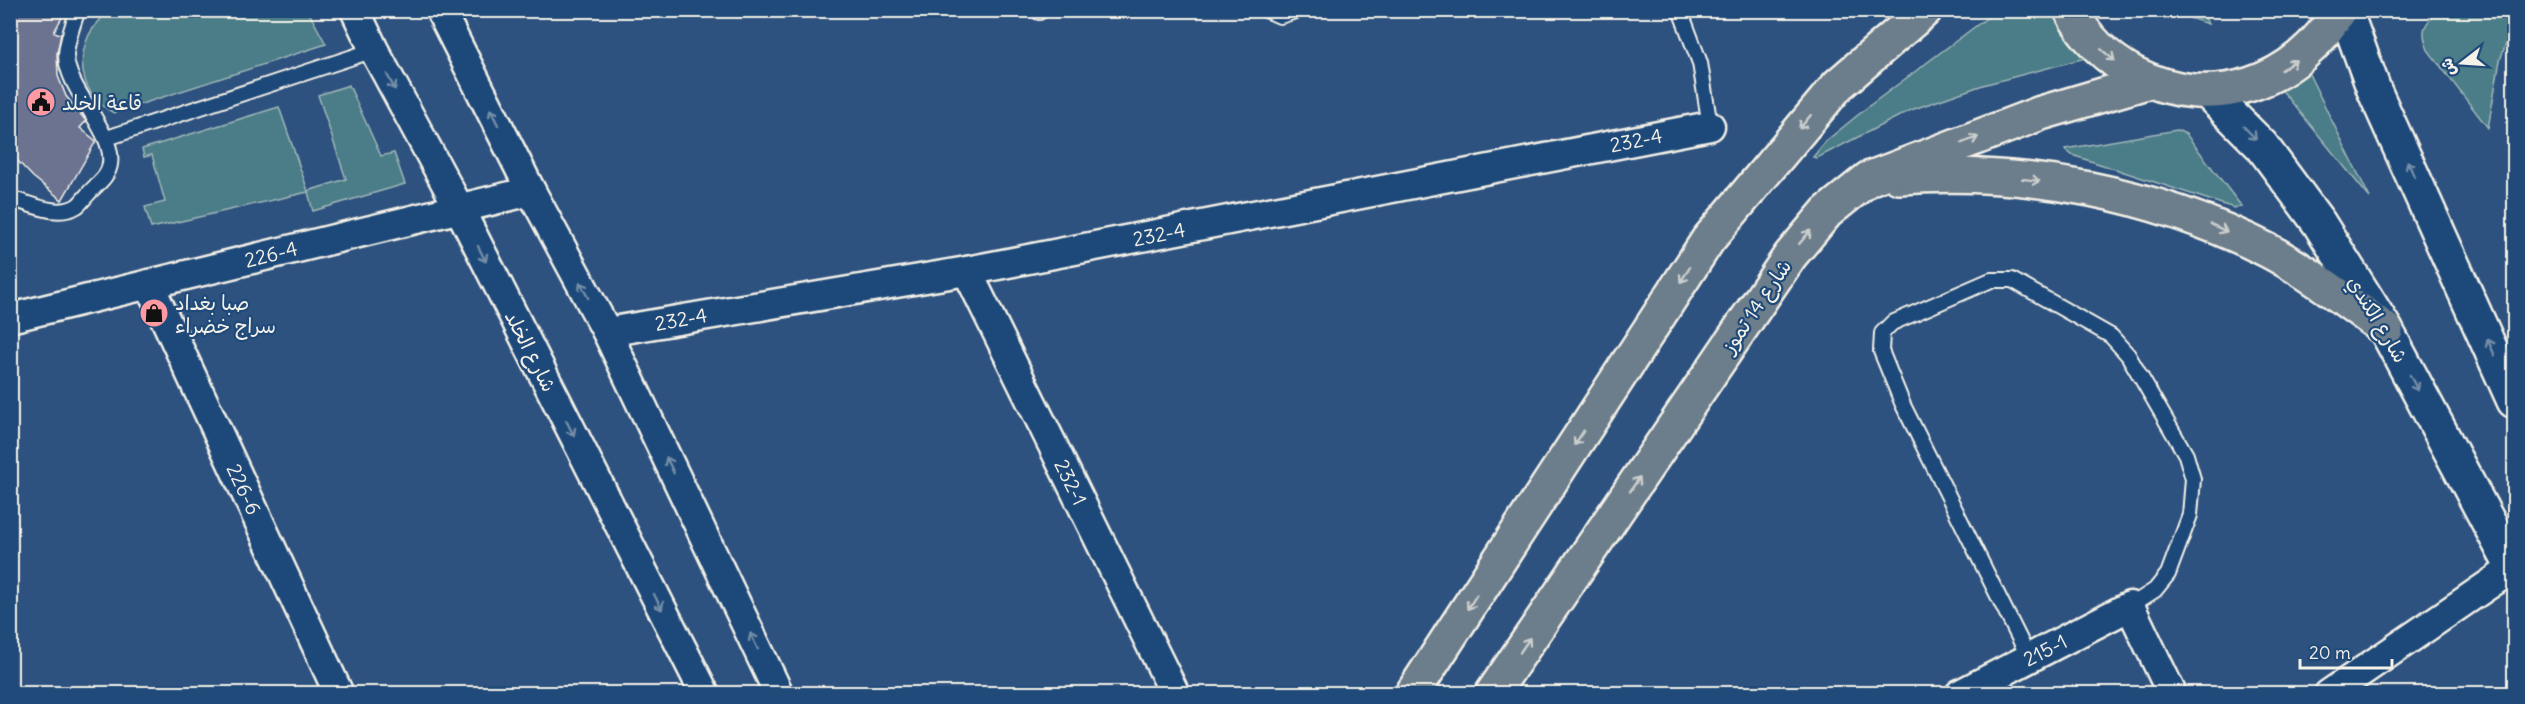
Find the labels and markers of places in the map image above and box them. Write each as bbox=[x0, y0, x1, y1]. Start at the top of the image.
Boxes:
public building icon: قاعة الخلد bbox=[25, 86, 57, 118]
place label: قاعة الخلد bbox=[62, 90, 142, 115]
place label: صبا بغداد سراج خضراء bbox=[175, 290, 276, 340]
shop icon: صبا بغداد سراج خضراء bbox=[138, 297, 170, 329]

